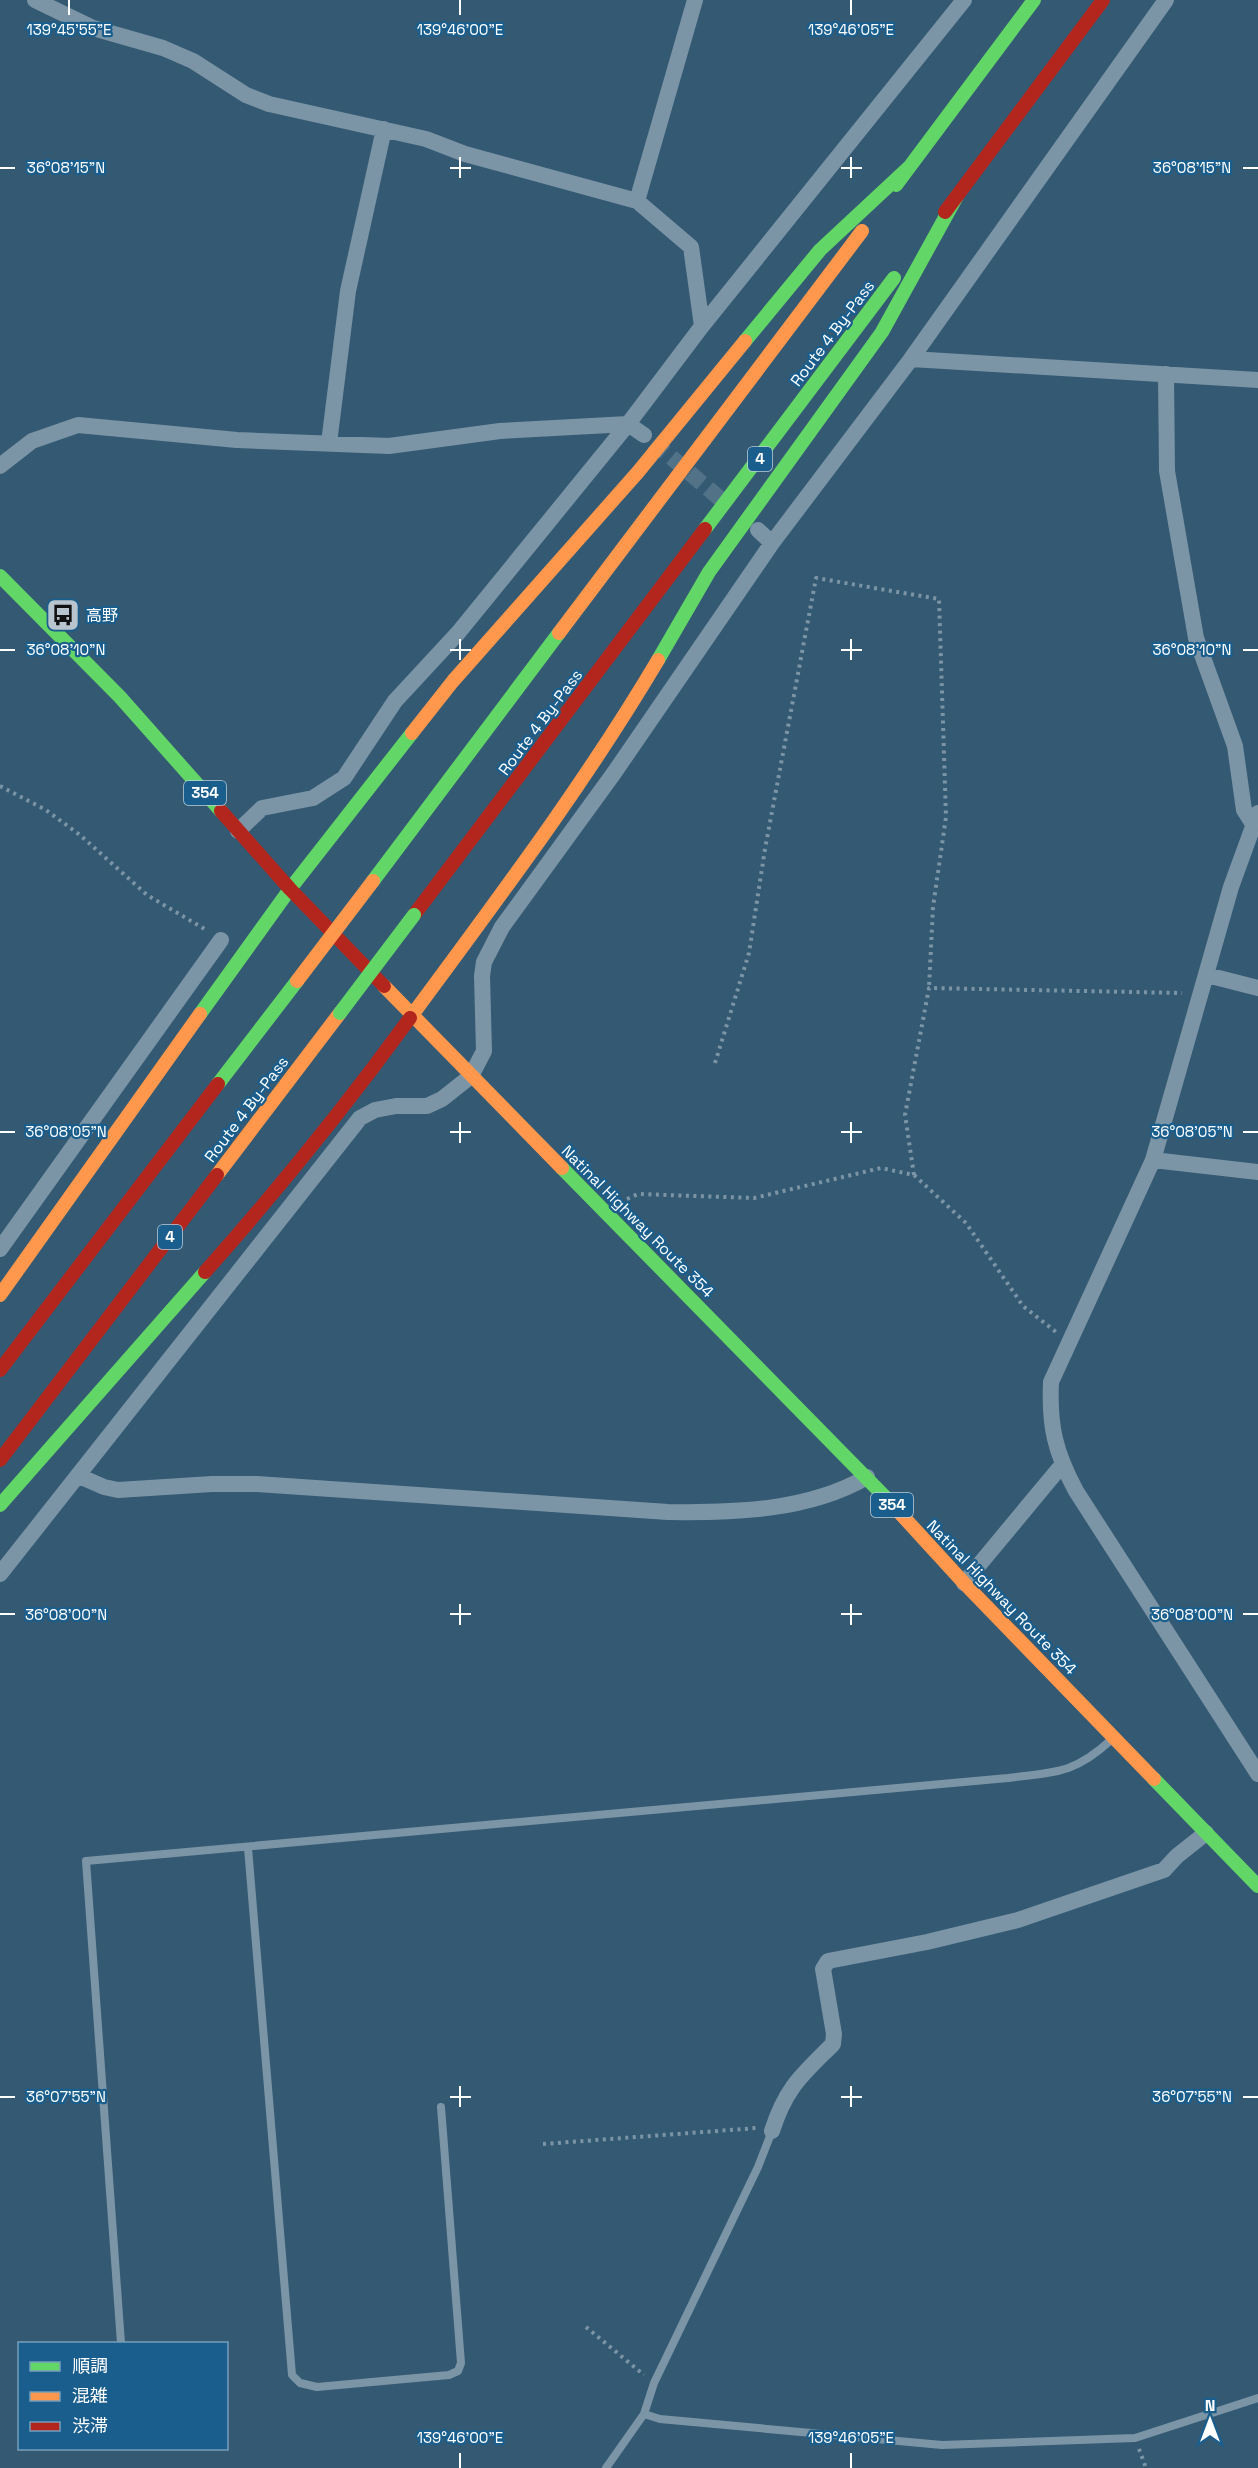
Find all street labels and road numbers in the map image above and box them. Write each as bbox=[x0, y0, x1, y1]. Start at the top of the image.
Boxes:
street label: Route 4 By-Pass bbox=[786, 276, 879, 391]
road number: 4 bbox=[748, 447, 772, 471]
street label: Route 4 By-Pass bbox=[494, 665, 587, 780]
road number: 354 bbox=[184, 781, 226, 805]
street label: Route 4 By-Pass bbox=[200, 1052, 293, 1167]
street label: Natinal Highway Route 354 bbox=[557, 1141, 718, 1302]
road number: 4 bbox=[158, 1225, 182, 1249]
road number: 354 bbox=[871, 1493, 913, 1517]
street label: Natinal Highway Route 354 bbox=[922, 1515, 1081, 1679]

